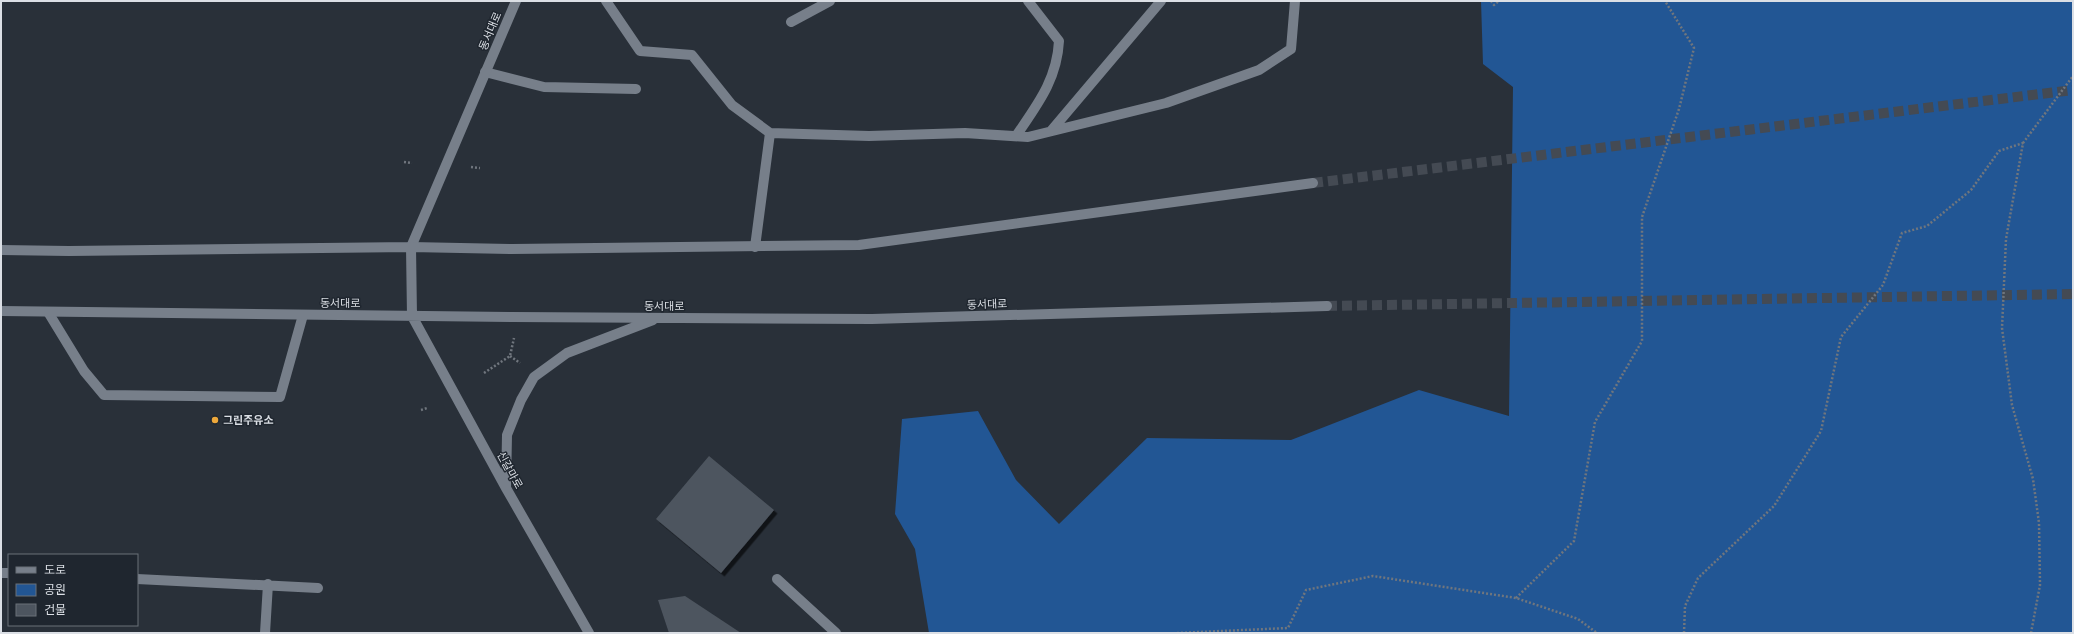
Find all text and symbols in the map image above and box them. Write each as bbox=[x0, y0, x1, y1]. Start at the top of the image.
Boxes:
street label: 동서대로 bbox=[476, 10, 503, 52]
street label: 동서대로 bbox=[320, 296, 360, 309]
street label: 동서대로 bbox=[967, 296, 1007, 311]
street label: 동서대로 bbox=[644, 299, 684, 312]
place label: 그린주유소 bbox=[223, 413, 274, 426]
marker: 그린주유소 bbox=[210, 415, 220, 425]
street label: 신갈마로 bbox=[495, 449, 526, 491]
legend bbox=[8, 554, 138, 626]
text: 도로 bbox=[44, 562, 66, 576]
text: 공원 bbox=[44, 582, 66, 596]
text: 건물 bbox=[44, 602, 66, 616]

